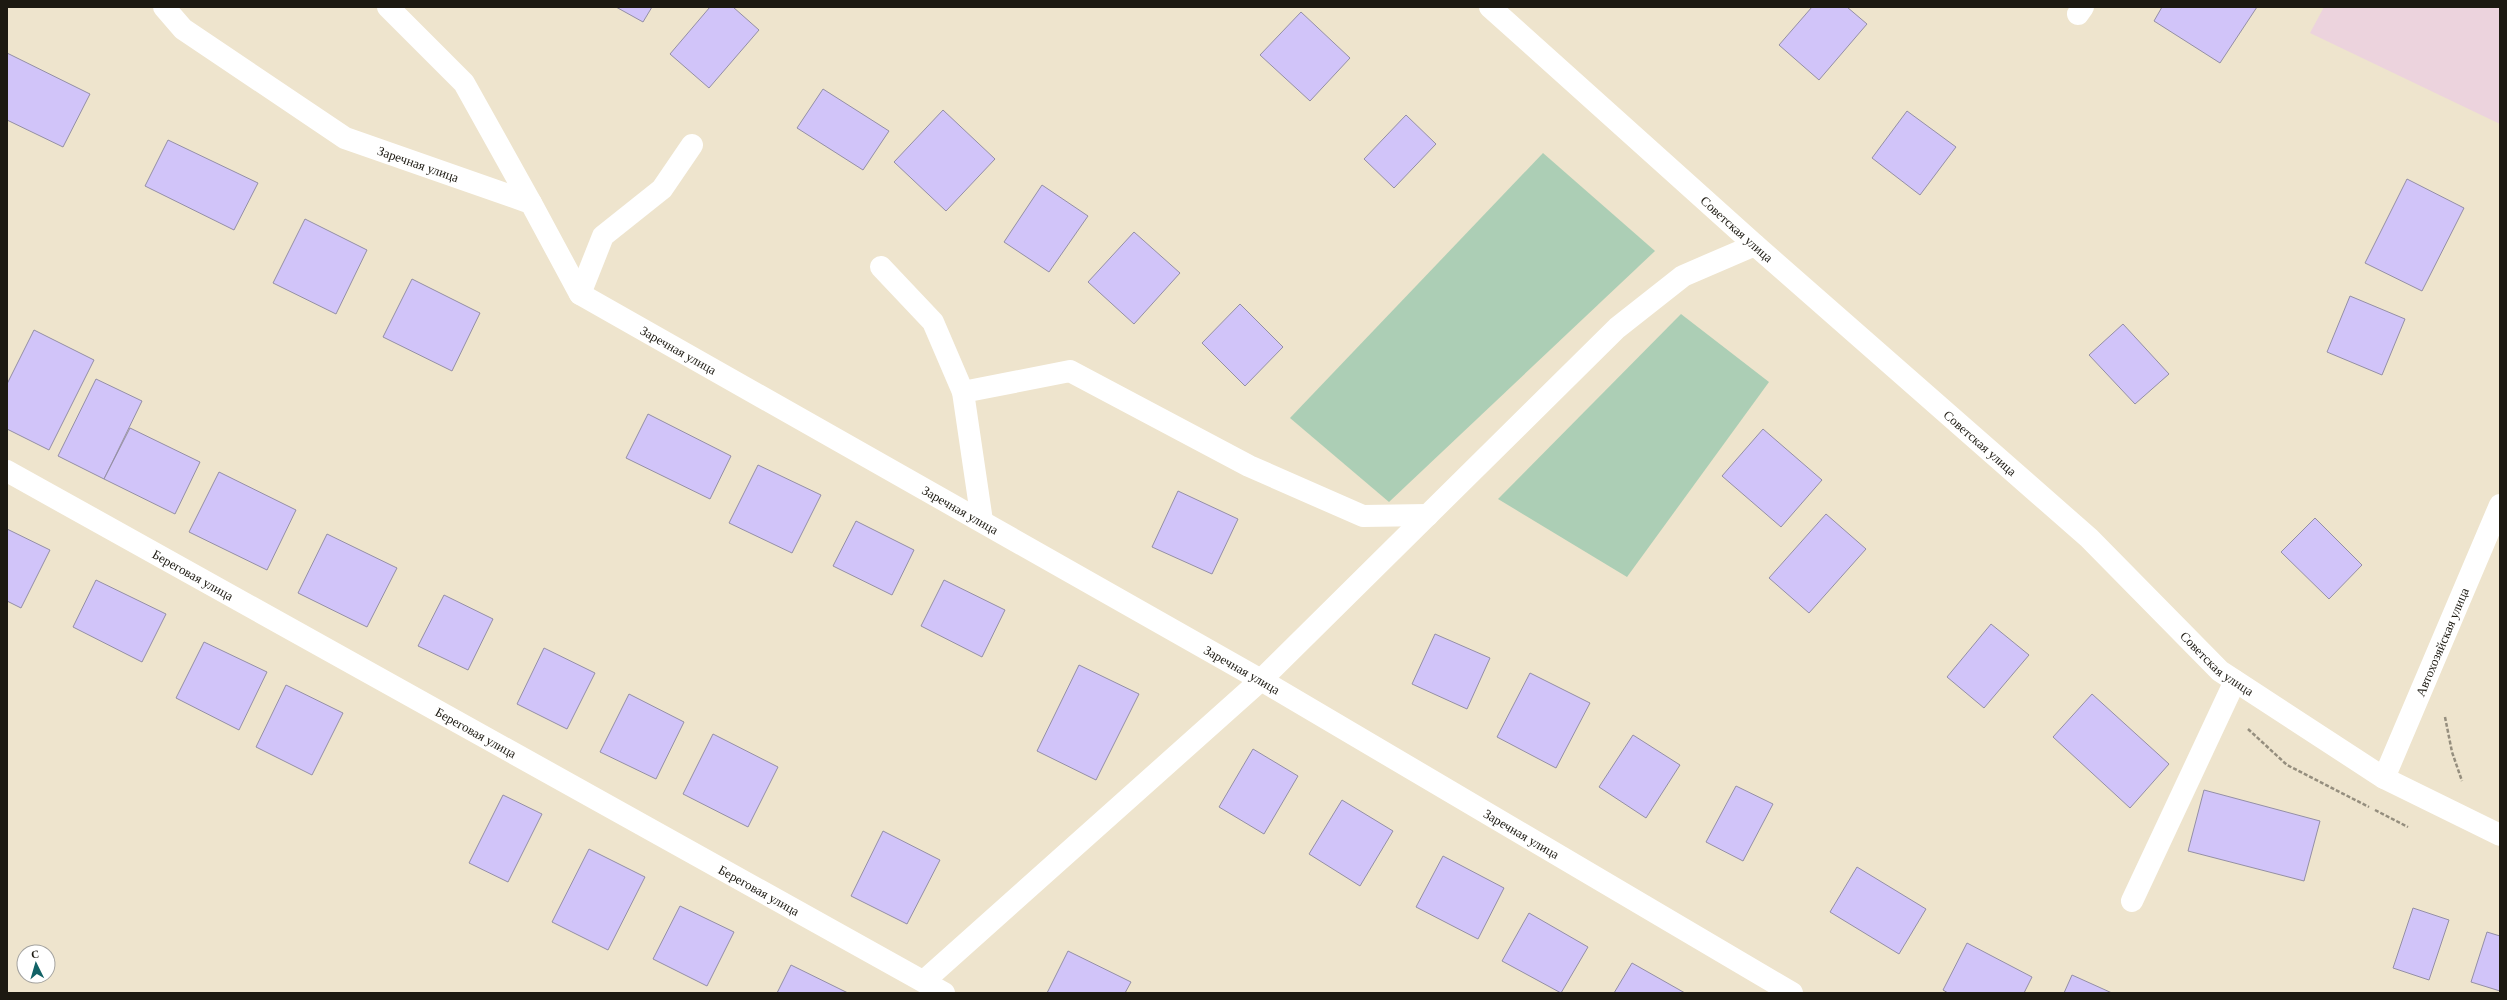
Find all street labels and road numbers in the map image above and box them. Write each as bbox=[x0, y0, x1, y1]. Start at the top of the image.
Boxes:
street label: Заречная улица bbox=[376, 143, 461, 185]
street label: Советская улица bbox=[1697, 193, 1776, 266]
street label: Заречная улица bbox=[638, 323, 719, 378]
street label: Советская улица bbox=[1941, 407, 2020, 479]
street label: Заречная улица bbox=[920, 483, 1001, 538]
street label: Береговая улица bbox=[150, 547, 236, 604]
street label: Автохозяйская улица bbox=[2413, 585, 2472, 699]
street label: Советская улица bbox=[2177, 628, 2257, 699]
street label: Заречная улица bbox=[1201, 642, 1283, 698]
street label: Береговая улица bbox=[433, 704, 519, 761]
street label: Заречная улица bbox=[1481, 806, 1562, 862]
street label: Береговая улица bbox=[716, 862, 802, 919]

